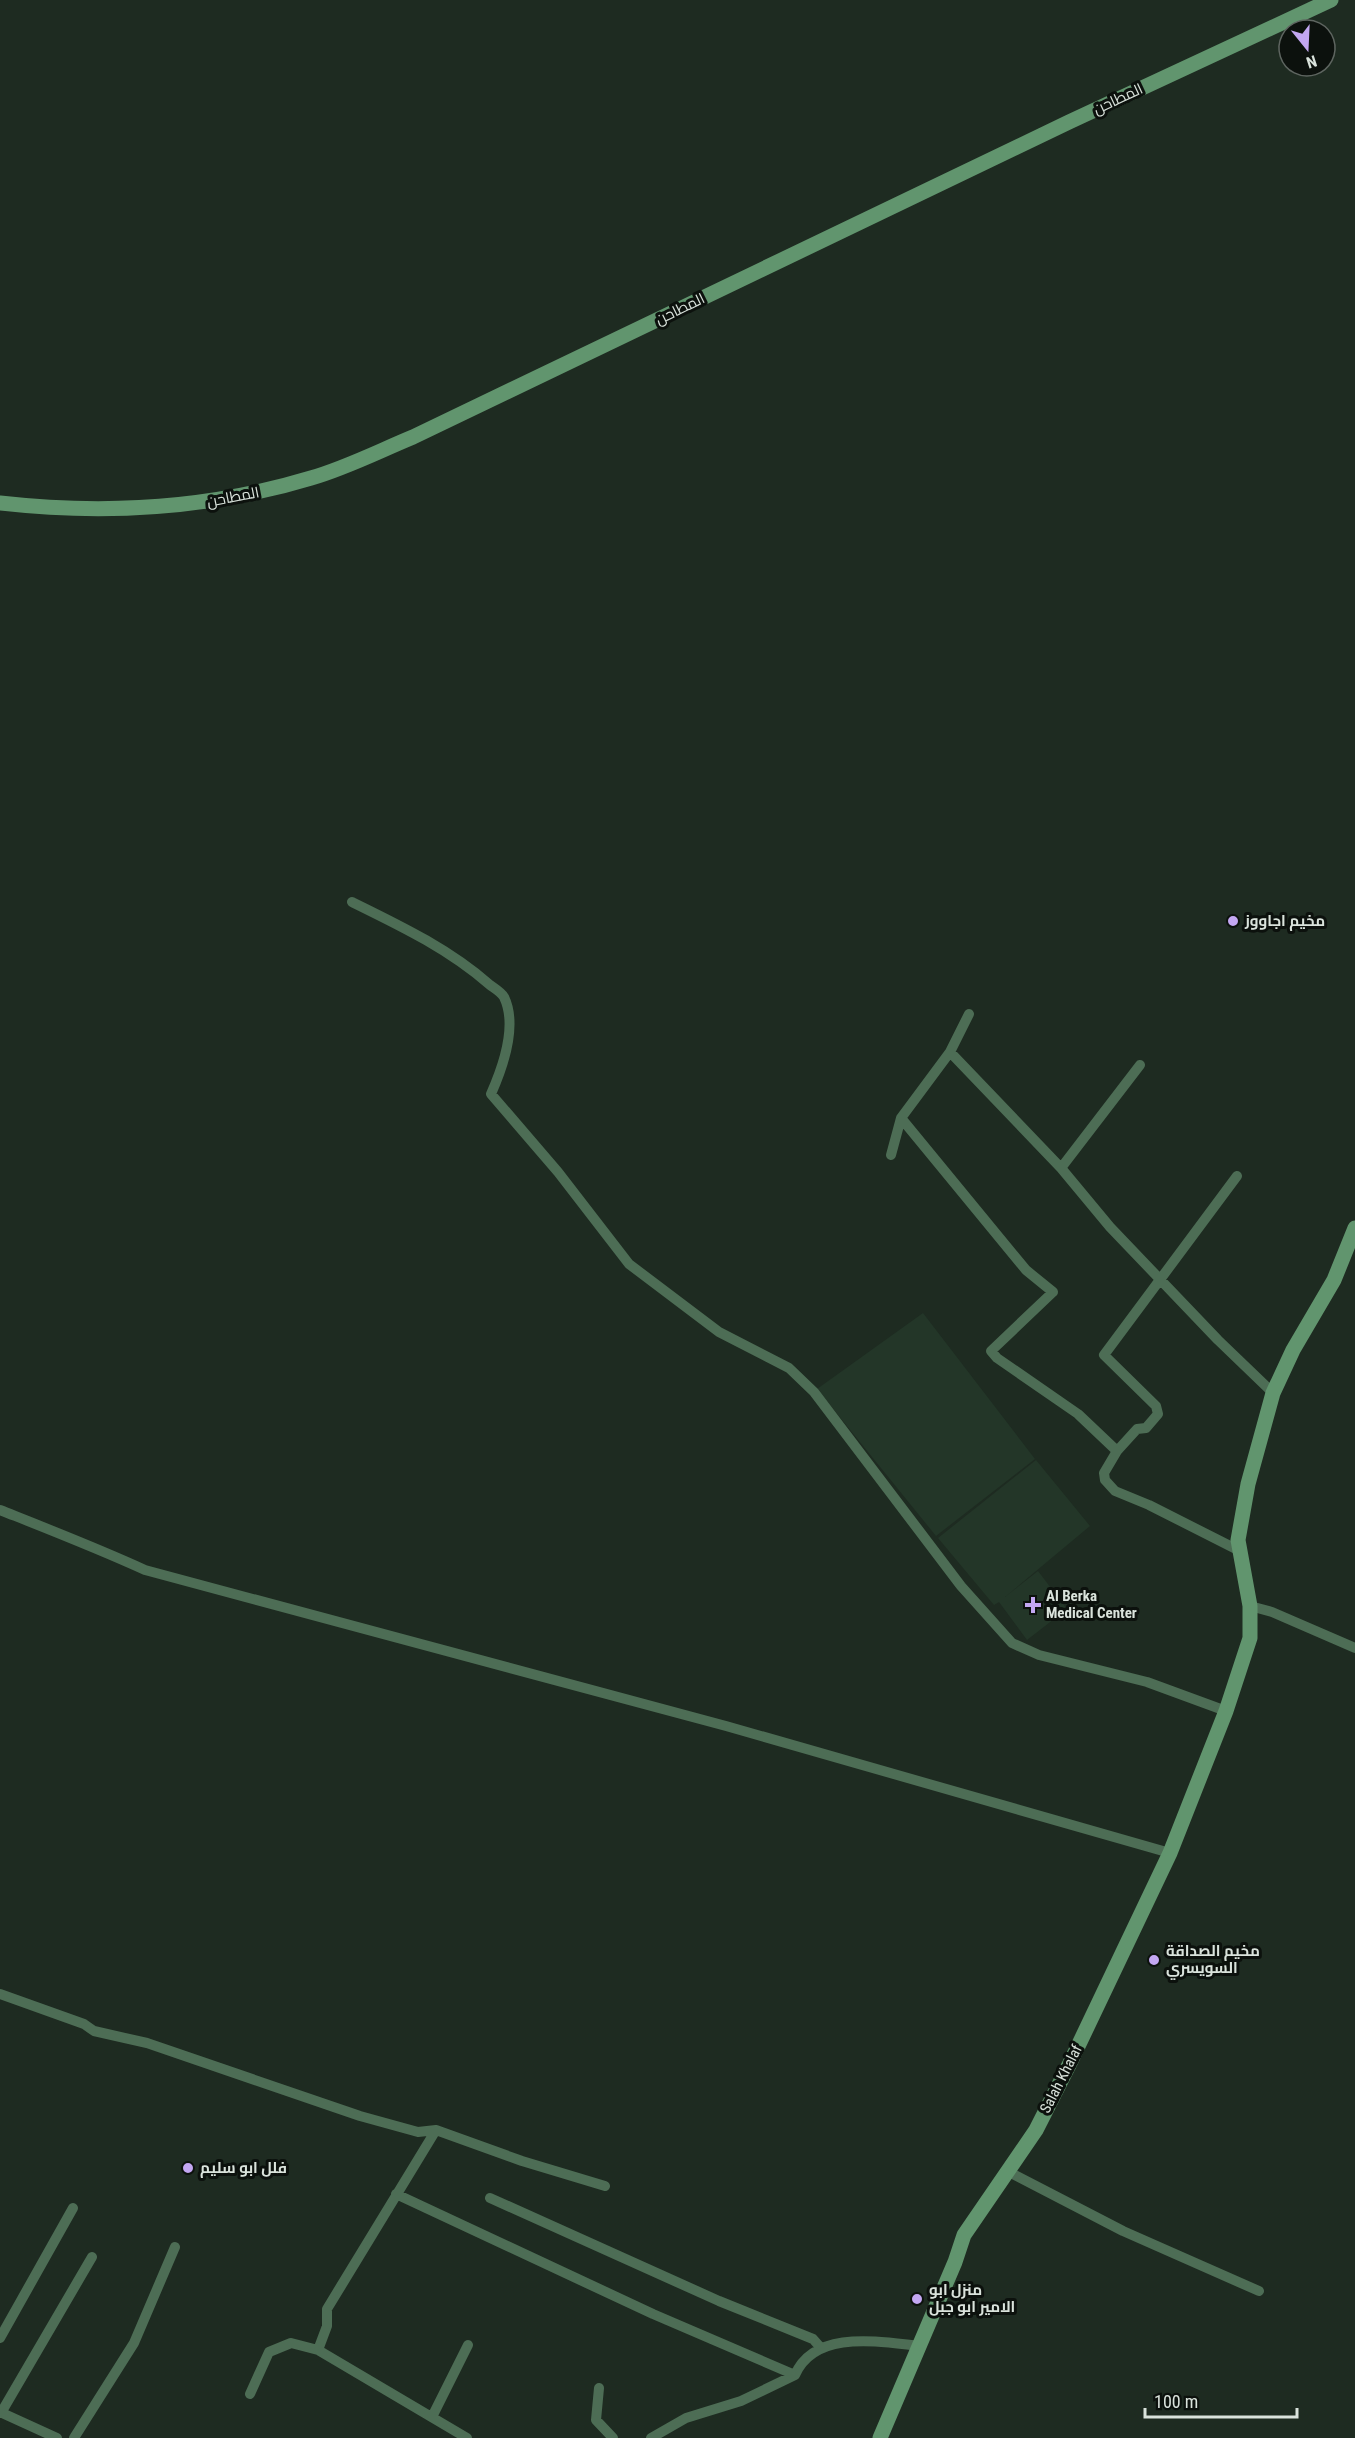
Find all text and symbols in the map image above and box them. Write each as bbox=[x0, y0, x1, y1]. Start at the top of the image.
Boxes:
north arrow bbox=[1277, 18, 1337, 78]
text: N bbox=[1304, 51, 1319, 72]
street label: المطاحن bbox=[1090, 80, 1146, 119]
street label: المطاحن bbox=[652, 289, 708, 330]
street label: المطاحن bbox=[205, 483, 261, 512]
place label: مخيم اجاووز bbox=[1244, 912, 1325, 931]
marker: مخيم اجاووز bbox=[1226, 914, 1240, 928]
place label: Al Berka Medical Center bbox=[1046, 1587, 1137, 1622]
marker: Al Berka Medical Center bbox=[1024, 1596, 1042, 1614]
place label: مخيم الصداقة السويسري bbox=[1166, 1942, 1260, 1980]
marker: مخيم الصداقة السويسري bbox=[1147, 1953, 1161, 1967]
street label: Salah Khalaf bbox=[1036, 2042, 1086, 2116]
place label: فلل ابو سليم bbox=[200, 2159, 287, 2178]
marker: فلل ابو سليم bbox=[181, 2161, 195, 2175]
place label: منزل ابو الامير ابو جبل bbox=[929, 2281, 1015, 2316]
marker: منزل ابو الامير ابو جبل bbox=[910, 2292, 924, 2306]
scale bar bbox=[1145, 2381, 1296, 2419]
text: 100 m bbox=[1154, 2391, 1198, 2412]

